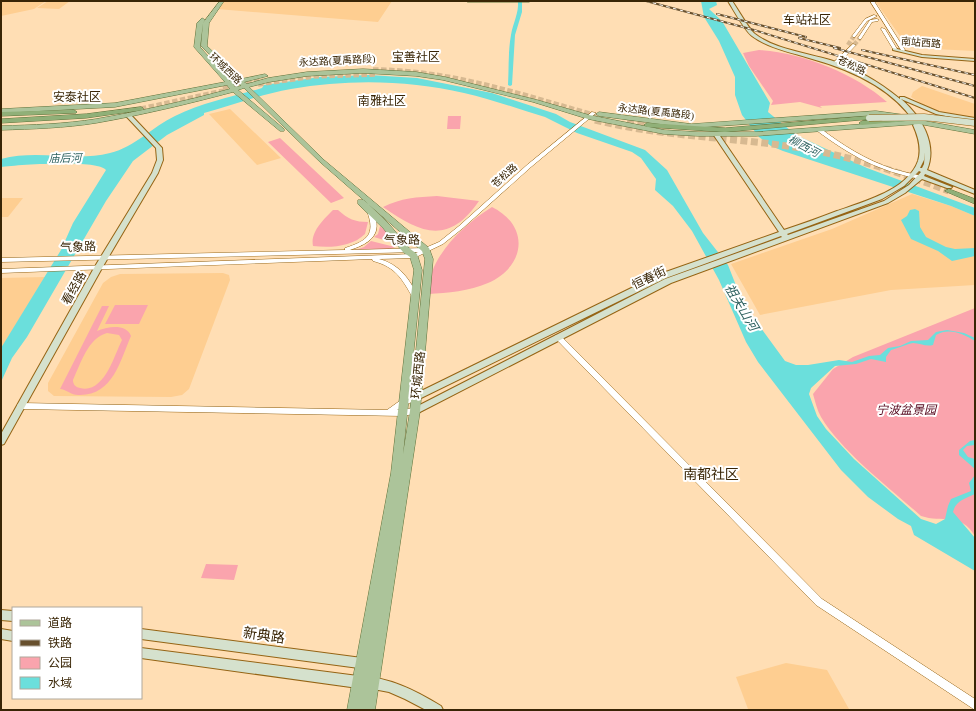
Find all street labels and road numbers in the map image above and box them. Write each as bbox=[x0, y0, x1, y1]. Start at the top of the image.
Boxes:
street label: 南站西路 bbox=[901, 36, 941, 49]
street label: 环城西路 bbox=[207, 51, 244, 86]
street label: 永达路(夏禹路段) bbox=[298, 53, 376, 69]
street label: 苍松路 bbox=[836, 54, 868, 77]
street label: 永达路(夏禹路段) bbox=[617, 102, 695, 122]
street label: 苍松路 bbox=[490, 161, 519, 189]
street label: 气象路 bbox=[384, 233, 420, 247]
street label: 气象路 bbox=[60, 239, 96, 255]
street label: 恒春街 bbox=[630, 264, 668, 292]
street label: 看经路 bbox=[59, 269, 89, 307]
street label: 环城西路 bbox=[409, 350, 427, 400]
street label: 新典路 bbox=[242, 624, 286, 646]

